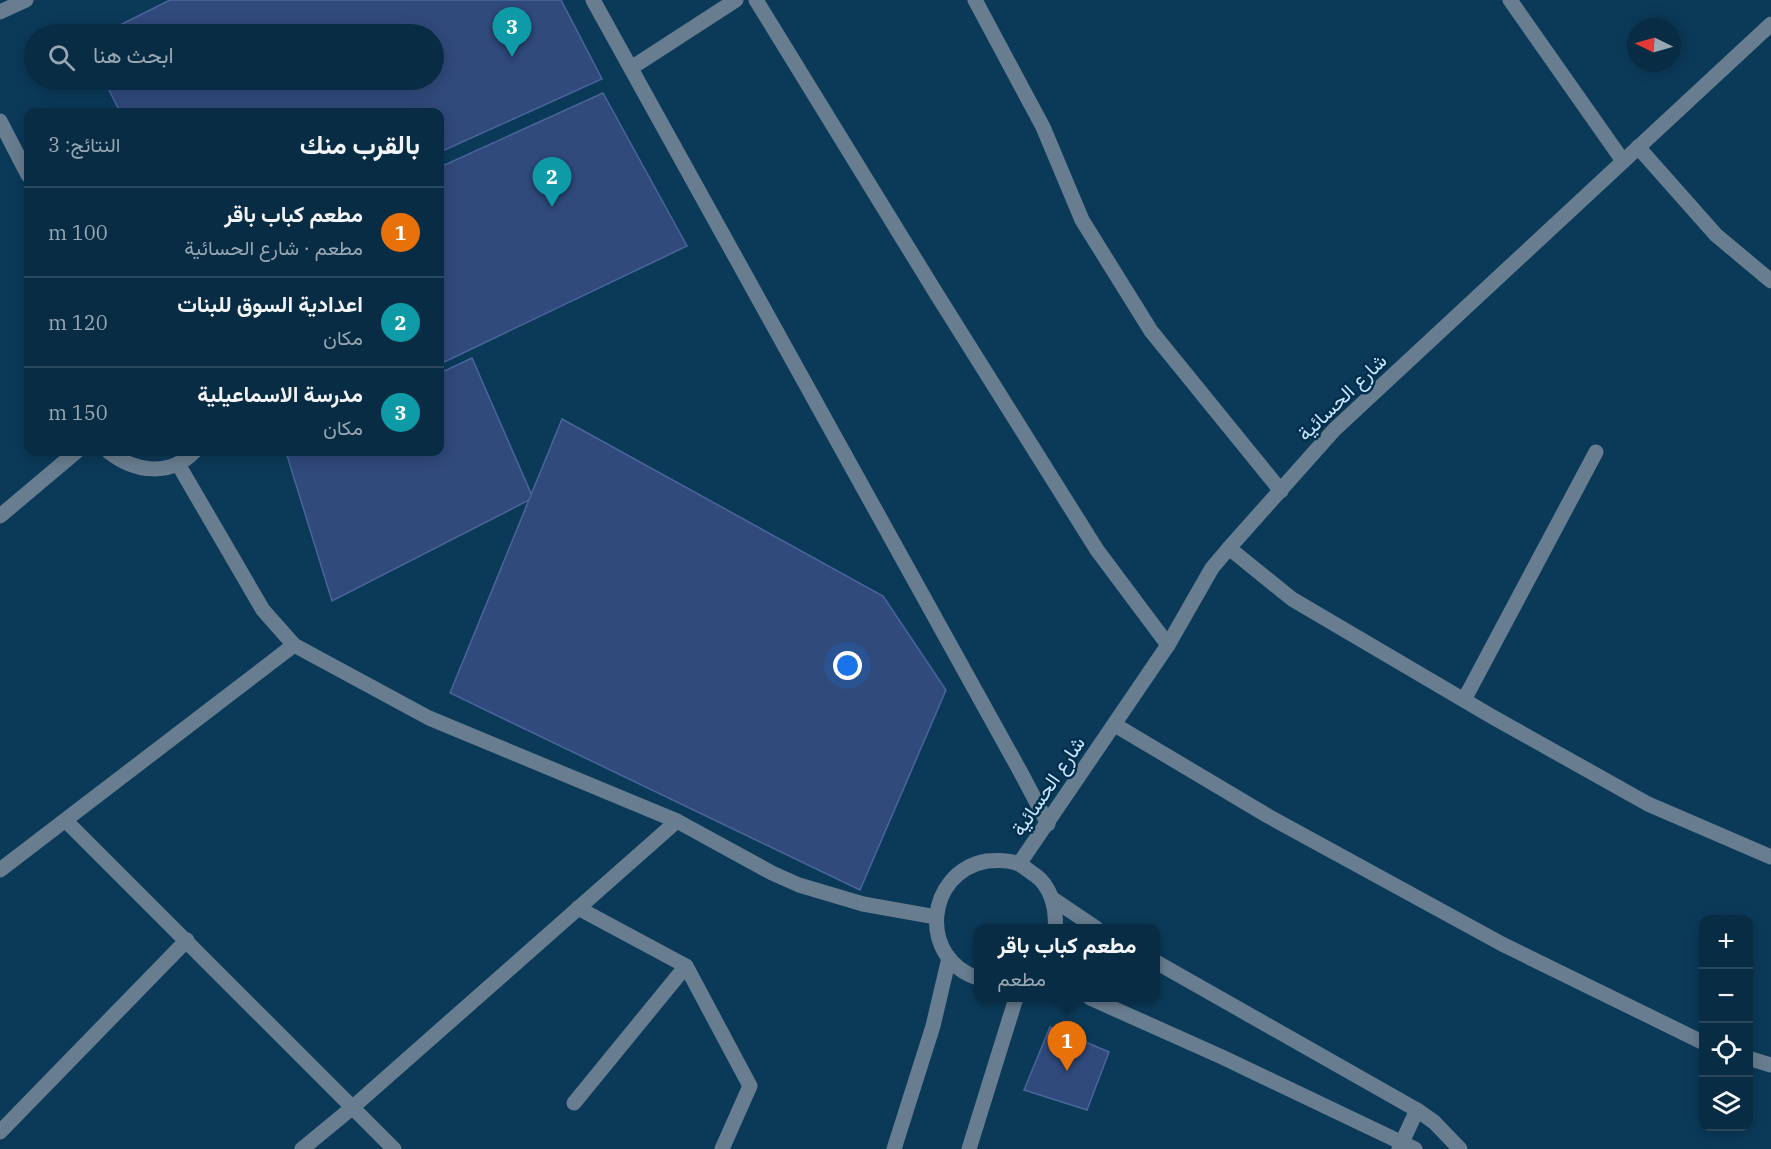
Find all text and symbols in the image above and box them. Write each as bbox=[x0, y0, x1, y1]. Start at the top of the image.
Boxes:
pin: 3 bbox=[492, 8, 532, 57]
north arrow bbox=[1627, 18, 1681, 72]
search box bbox=[24, 24, 444, 90]
text: ابحث هنا bbox=[93, 40, 174, 69]
icon: search bbox=[45, 41, 78, 74]
text: بالقرب منك bbox=[300, 127, 420, 161]
text: النتائج: 3 bbox=[48, 131, 120, 158]
pin: 2 bbox=[532, 158, 572, 207]
text: مطعم كباب باقر bbox=[224, 199, 363, 228]
text: 100 m bbox=[48, 219, 108, 246]
text: 1 bbox=[395, 219, 407, 246]
text: مطعم · شارع الحسائية bbox=[184, 234, 363, 261]
text: اعدادية السوق للبنات bbox=[177, 289, 363, 318]
text: 120 m bbox=[48, 309, 108, 336]
text: 2 bbox=[395, 309, 407, 336]
text: مكان bbox=[323, 324, 363, 351]
street label: شارع الحسائية bbox=[1291, 347, 1393, 447]
text: مدرسة الاسماعيلية bbox=[197, 379, 363, 408]
text: 150 m bbox=[48, 399, 108, 426]
text: 3 bbox=[395, 399, 407, 426]
text: مكان bbox=[323, 414, 363, 441]
your location bbox=[833, 651, 862, 680]
street label: شارع الحسائية bbox=[1004, 731, 1092, 841]
map controls bbox=[1699, 915, 1753, 1131]
button: + bbox=[1699, 915, 1753, 969]
popup bbox=[974, 924, 1160, 1002]
text: مطعم كباب باقر bbox=[998, 930, 1136, 959]
text: مطعم bbox=[998, 965, 1046, 992]
button: − bbox=[1699, 969, 1753, 1023]
pin: 1 bbox=[1048, 1022, 1086, 1071]
button: locate bbox=[1699, 1023, 1753, 1077]
button: layers bbox=[1699, 1077, 1753, 1131]

